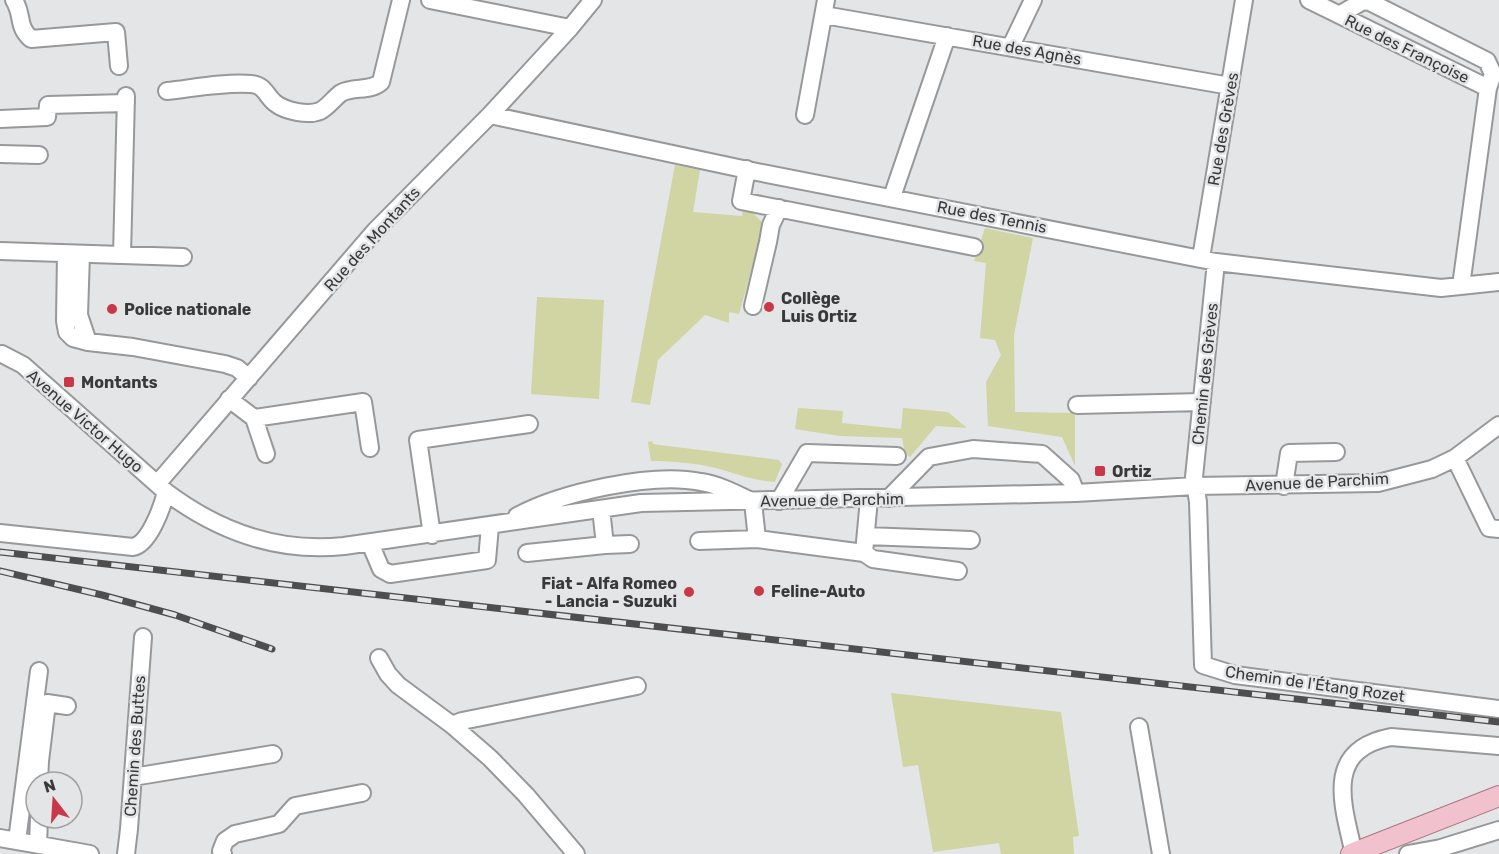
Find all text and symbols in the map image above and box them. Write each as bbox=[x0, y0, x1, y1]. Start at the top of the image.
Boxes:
street label: Rue des Françoise bbox=[1342, 11, 1472, 87]
street label: Rue des Agnès bbox=[971, 31, 1083, 69]
street label: Rue des Grèves bbox=[1204, 71, 1242, 187]
street label: Rue des Montants bbox=[320, 183, 424, 295]
street label: Rue des Tennis bbox=[936, 197, 1048, 237]
place label: Collège Luis Ortiz bbox=[781, 289, 857, 326]
place label: Police nationale bbox=[124, 300, 251, 319]
marker: Collège Luis Ortiz bbox=[762, 300, 776, 314]
marker: Police nationale bbox=[105, 302, 119, 316]
street label: Chemin des Grèves bbox=[1188, 302, 1222, 446]
street label: Avenue Victor Hugo bbox=[23, 365, 147, 477]
place label: Montants bbox=[81, 373, 158, 392]
marker: Montants bbox=[62, 375, 76, 389]
place label: Ortiz bbox=[1112, 462, 1152, 481]
marker: Ortiz bbox=[1093, 464, 1107, 478]
street label: Avenue de Parchim bbox=[1245, 469, 1389, 495]
street label: Avenue de Parchim bbox=[760, 489, 904, 511]
place label: Fiat - Alfa Romeo - Lancia - Suzuki bbox=[541, 574, 677, 611]
place label: Feline-Auto bbox=[771, 582, 866, 601]
marker: Feline-Auto bbox=[752, 584, 766, 598]
marker: Fiat - Alfa Romeo - Lancia - Suzuki bbox=[682, 585, 696, 599]
street label: Chemin de l'Étang Rozet bbox=[1224, 662, 1406, 706]
street label: Chemin des Buttes bbox=[121, 675, 149, 817]
north arrow bbox=[24, 770, 84, 830]
text: N bbox=[41, 775, 58, 797]

